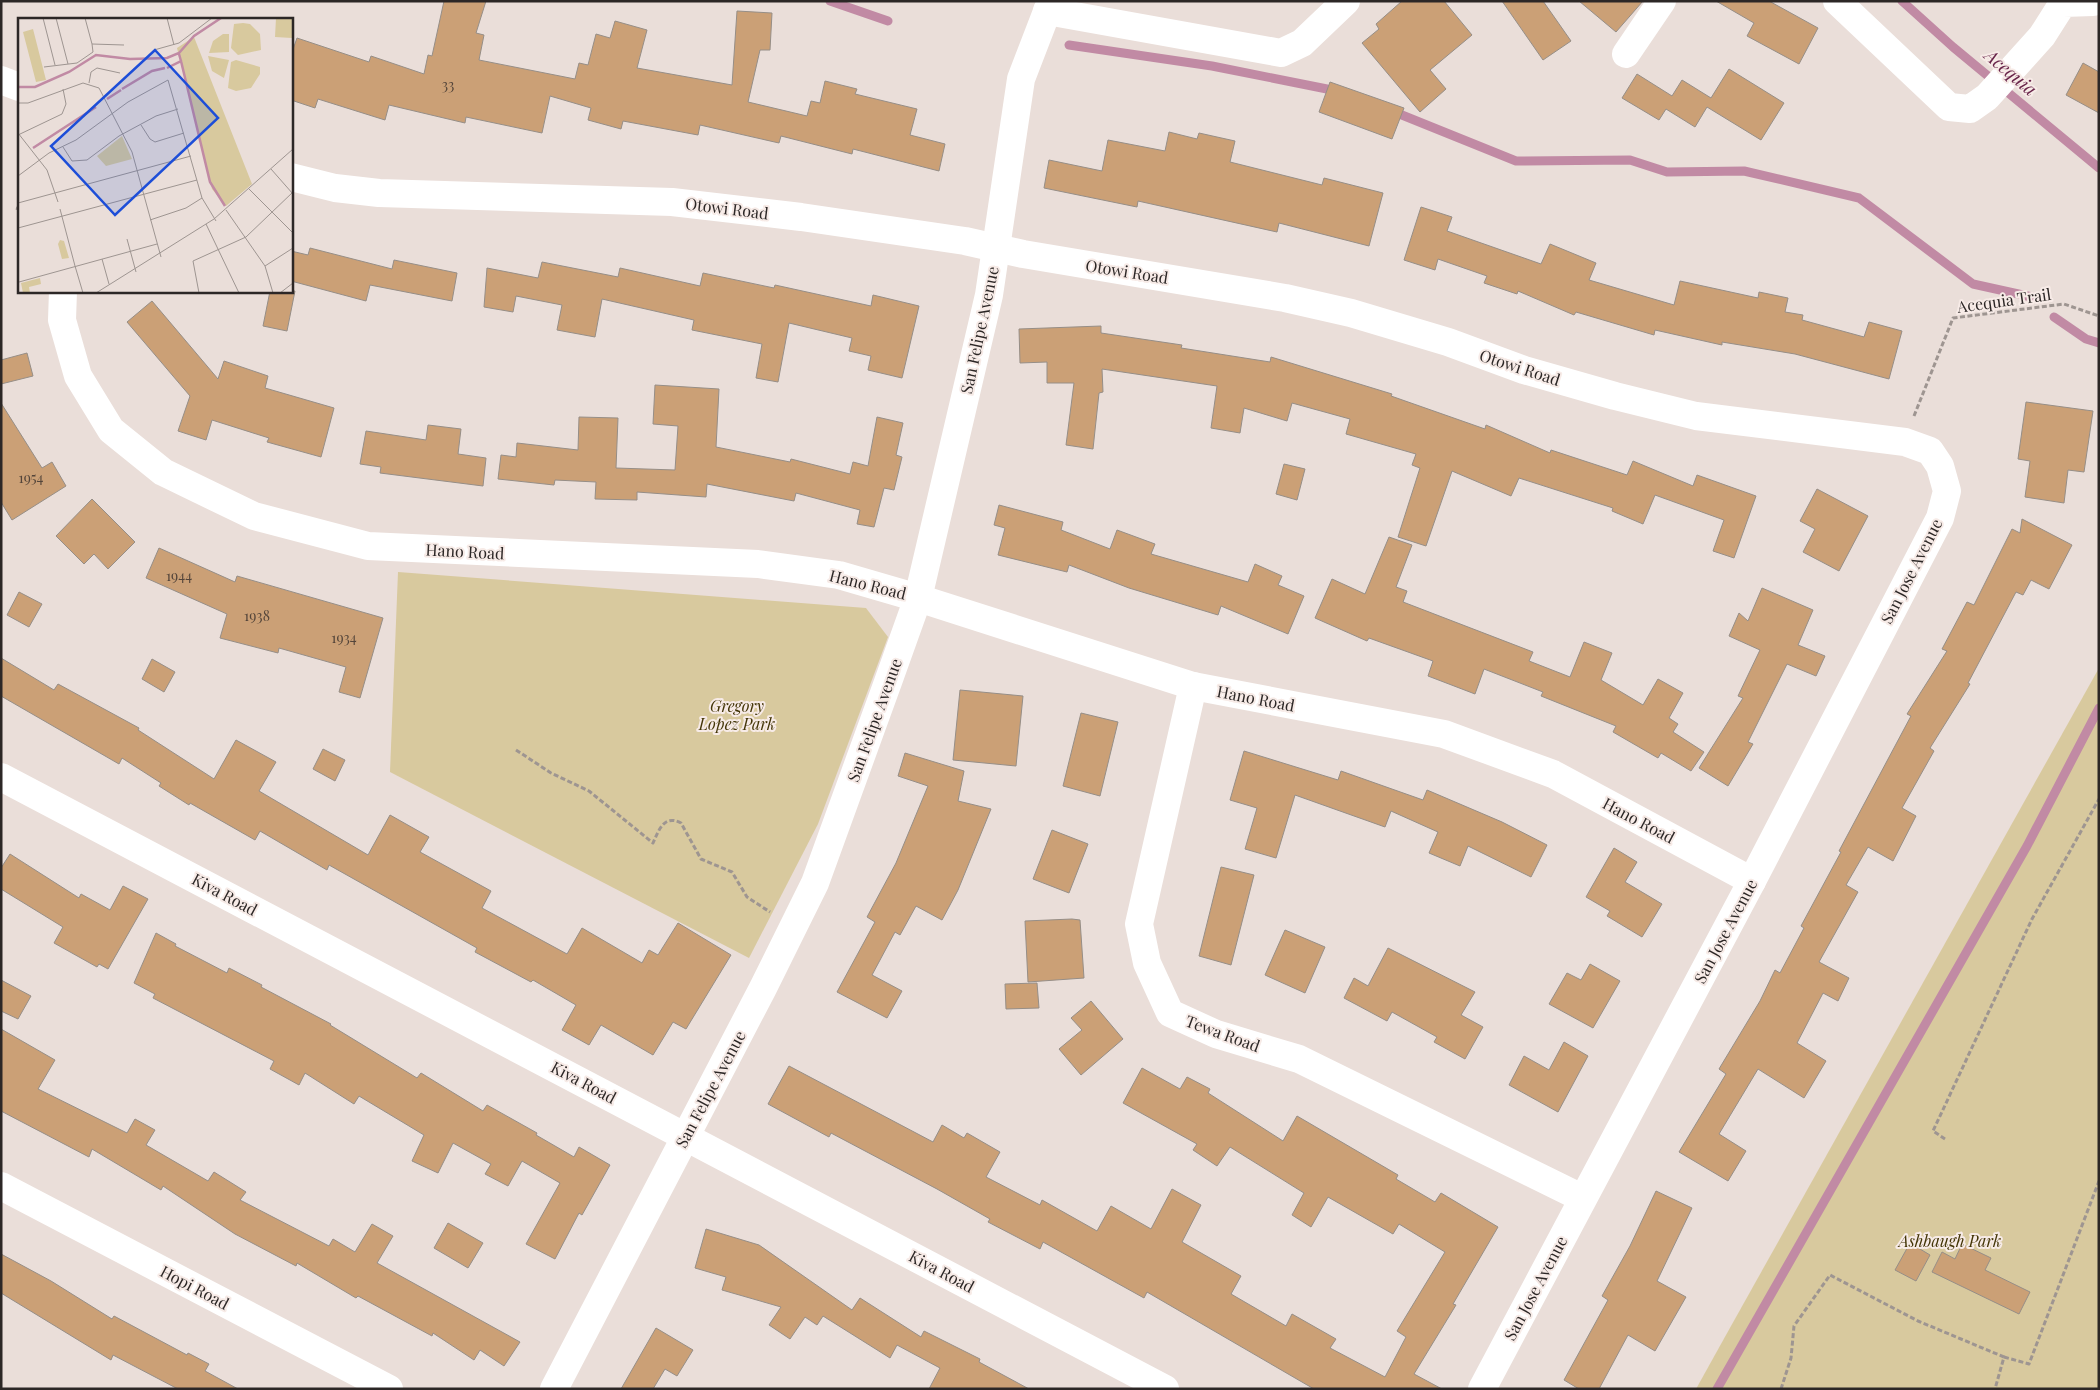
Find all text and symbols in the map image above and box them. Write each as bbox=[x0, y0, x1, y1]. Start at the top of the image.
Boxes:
inset map bbox=[18, 18, 292, 292]
water label: Acequia bbox=[1978, 42, 2042, 101]
house number: 33 bbox=[442, 75, 454, 94]
street label: Otowi Road bbox=[684, 192, 770, 224]
street label: Otowi Road bbox=[1084, 254, 1170, 288]
street label: San Felipe Avenue bbox=[955, 264, 1003, 396]
street label: Acequia Trail bbox=[1955, 283, 2053, 317]
street label: Otowi Road bbox=[1477, 344, 1563, 390]
house number: 1954 bbox=[18, 468, 44, 487]
street label: San Jose Avenue bbox=[1875, 515, 1947, 627]
street label: Hano Road bbox=[425, 538, 505, 564]
street label: Hano Road bbox=[827, 564, 909, 604]
house number: 1944 bbox=[166, 566, 192, 585]
house number: 1938 bbox=[244, 606, 270, 625]
house number: 1934 bbox=[331, 628, 357, 647]
street label: San Felipe Avenue bbox=[842, 655, 906, 785]
street label: Hano Road bbox=[1215, 680, 1297, 716]
park label: Gregory Lopez Park bbox=[698, 695, 775, 734]
street label: Hano Road bbox=[1599, 792, 1679, 848]
street label: Kiva Road bbox=[189, 868, 261, 920]
street label: San Jose Avenue bbox=[1689, 875, 1761, 987]
street label: Tewa Road bbox=[1183, 1010, 1263, 1056]
street label: San Felipe Avenue bbox=[670, 1027, 750, 1151]
street label: Kiva Road bbox=[548, 1056, 620, 1108]
park label: Ashbaugh Park bbox=[1897, 1230, 2001, 1251]
street label: San Jose Avenue bbox=[1499, 1232, 1571, 1344]
street label: Kiva Road bbox=[906, 1245, 978, 1297]
street label: Hopi Road bbox=[157, 1260, 233, 1314]

